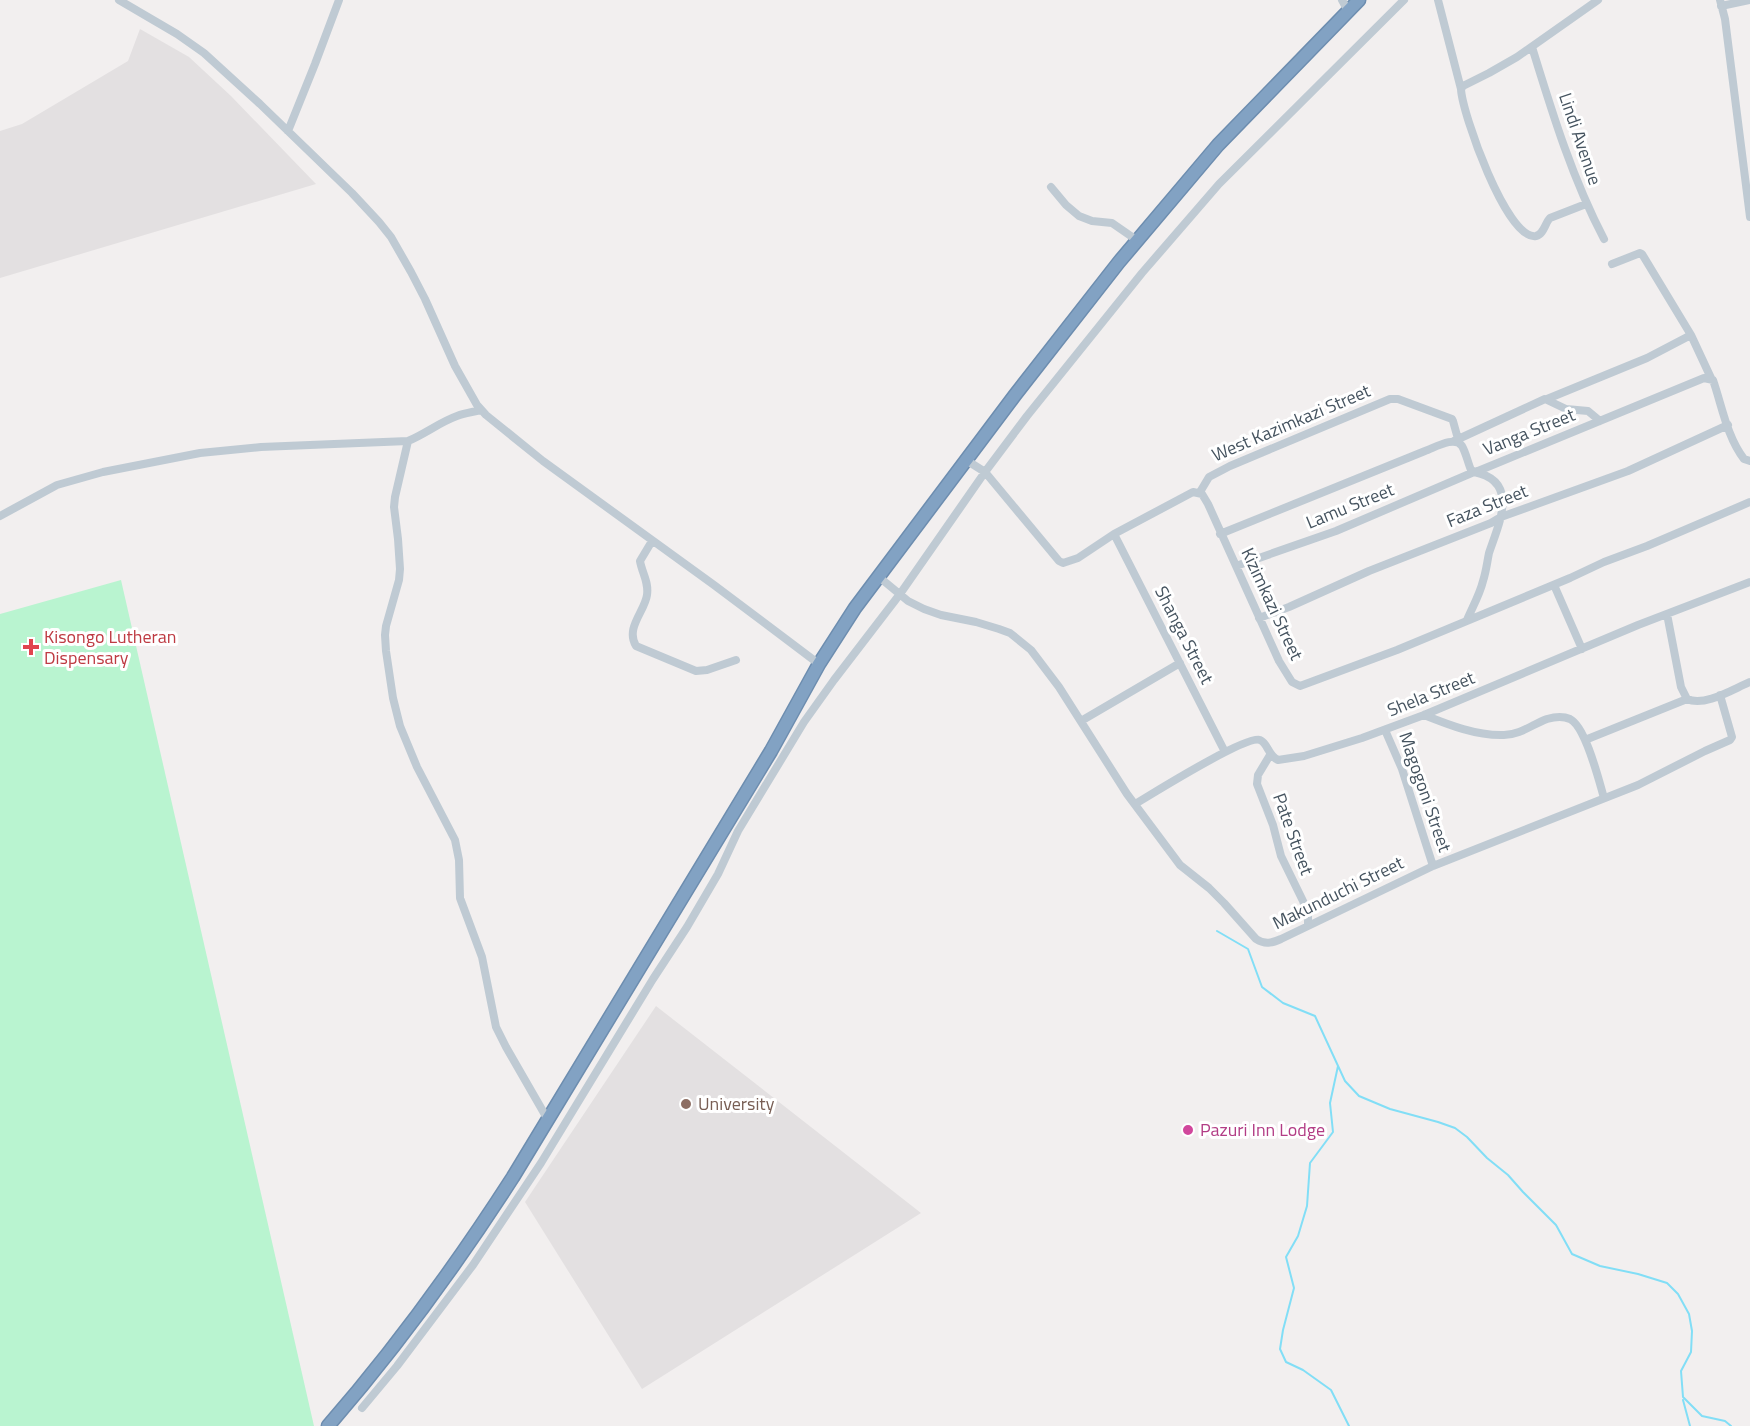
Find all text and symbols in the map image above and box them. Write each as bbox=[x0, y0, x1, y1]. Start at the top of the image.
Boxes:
street label: Lindi Avenue bbox=[1552, 89, 1609, 189]
street label: West Kazimkazi Street bbox=[1207, 377, 1375, 468]
street label: Vanga Street bbox=[1479, 401, 1580, 462]
street label: Lamu Street bbox=[1302, 475, 1398, 535]
street label: Faza Street bbox=[1442, 477, 1532, 534]
street label: Kizimkazi Street bbox=[1235, 543, 1311, 665]
street label: Shanga Street bbox=[1148, 581, 1221, 689]
place label: Kisongo Lutheran Dispensary bbox=[44, 623, 177, 671]
marker: Kisongo Lutheran Dispensary bbox=[22, 638, 40, 656]
street label: Shela Street bbox=[1383, 664, 1479, 723]
street label: Magogoni Street bbox=[1392, 728, 1459, 856]
street label: Pate Street bbox=[1266, 789, 1321, 879]
street label: Makunduchi Street bbox=[1268, 849, 1409, 936]
place label: University bbox=[698, 1090, 775, 1117]
marker: University bbox=[679, 1097, 693, 1111]
place label: Pazuri Inn Lodge bbox=[1200, 1116, 1325, 1143]
marker: Pazuri Inn Lodge bbox=[1181, 1123, 1195, 1137]

